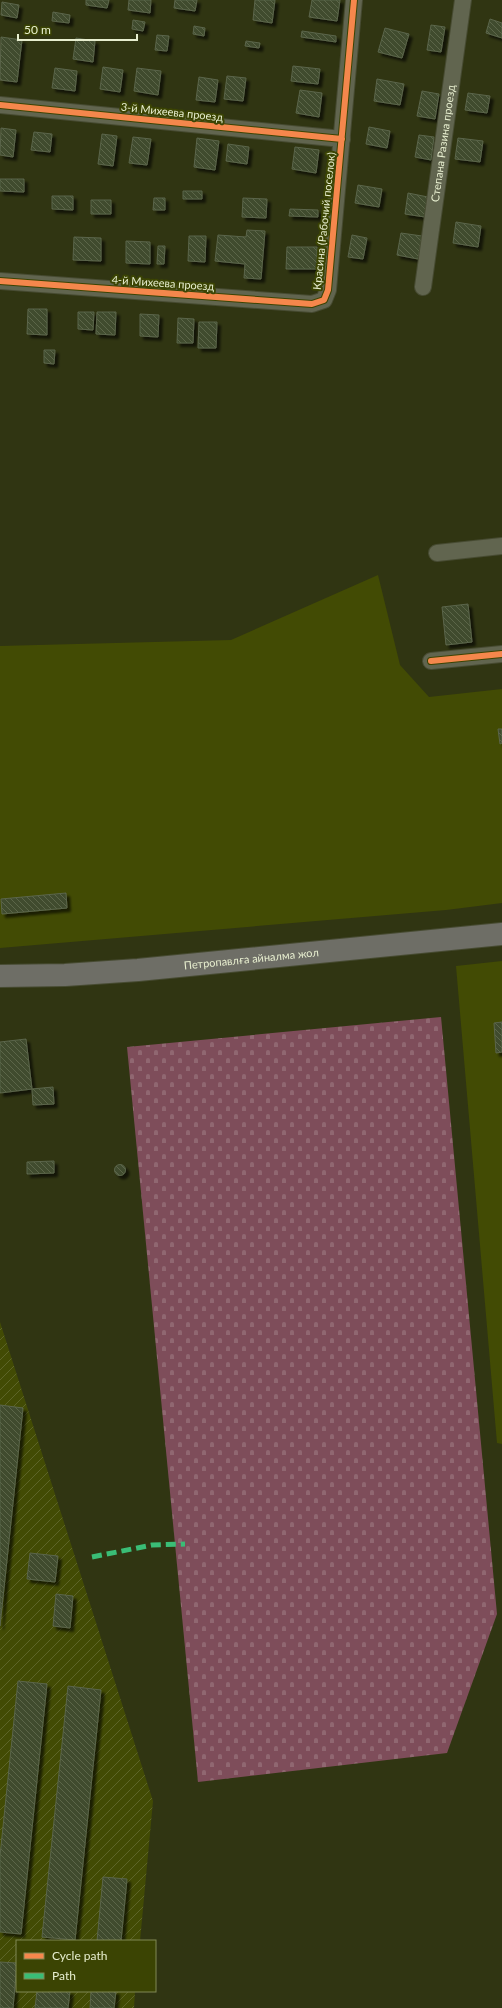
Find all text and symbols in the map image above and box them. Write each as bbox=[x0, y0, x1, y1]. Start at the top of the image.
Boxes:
scale bar bbox=[18, 16, 137, 42]
text: 50 m bbox=[24, 22, 51, 37]
street label: Степана Разина проезд bbox=[428, 84, 457, 203]
street label: 3-й Михеева проезд bbox=[120, 100, 224, 123]
street label: Красина (Рабочий поселок) bbox=[310, 151, 337, 290]
street label: 4-й Михеева проезд bbox=[111, 272, 215, 293]
street label: Петропавлға айналма жол bbox=[183, 945, 319, 971]
legend bbox=[16, 1940, 156, 1992]
text: Cycle path bbox=[52, 1948, 107, 1963]
text: Path bbox=[52, 1968, 76, 1983]

